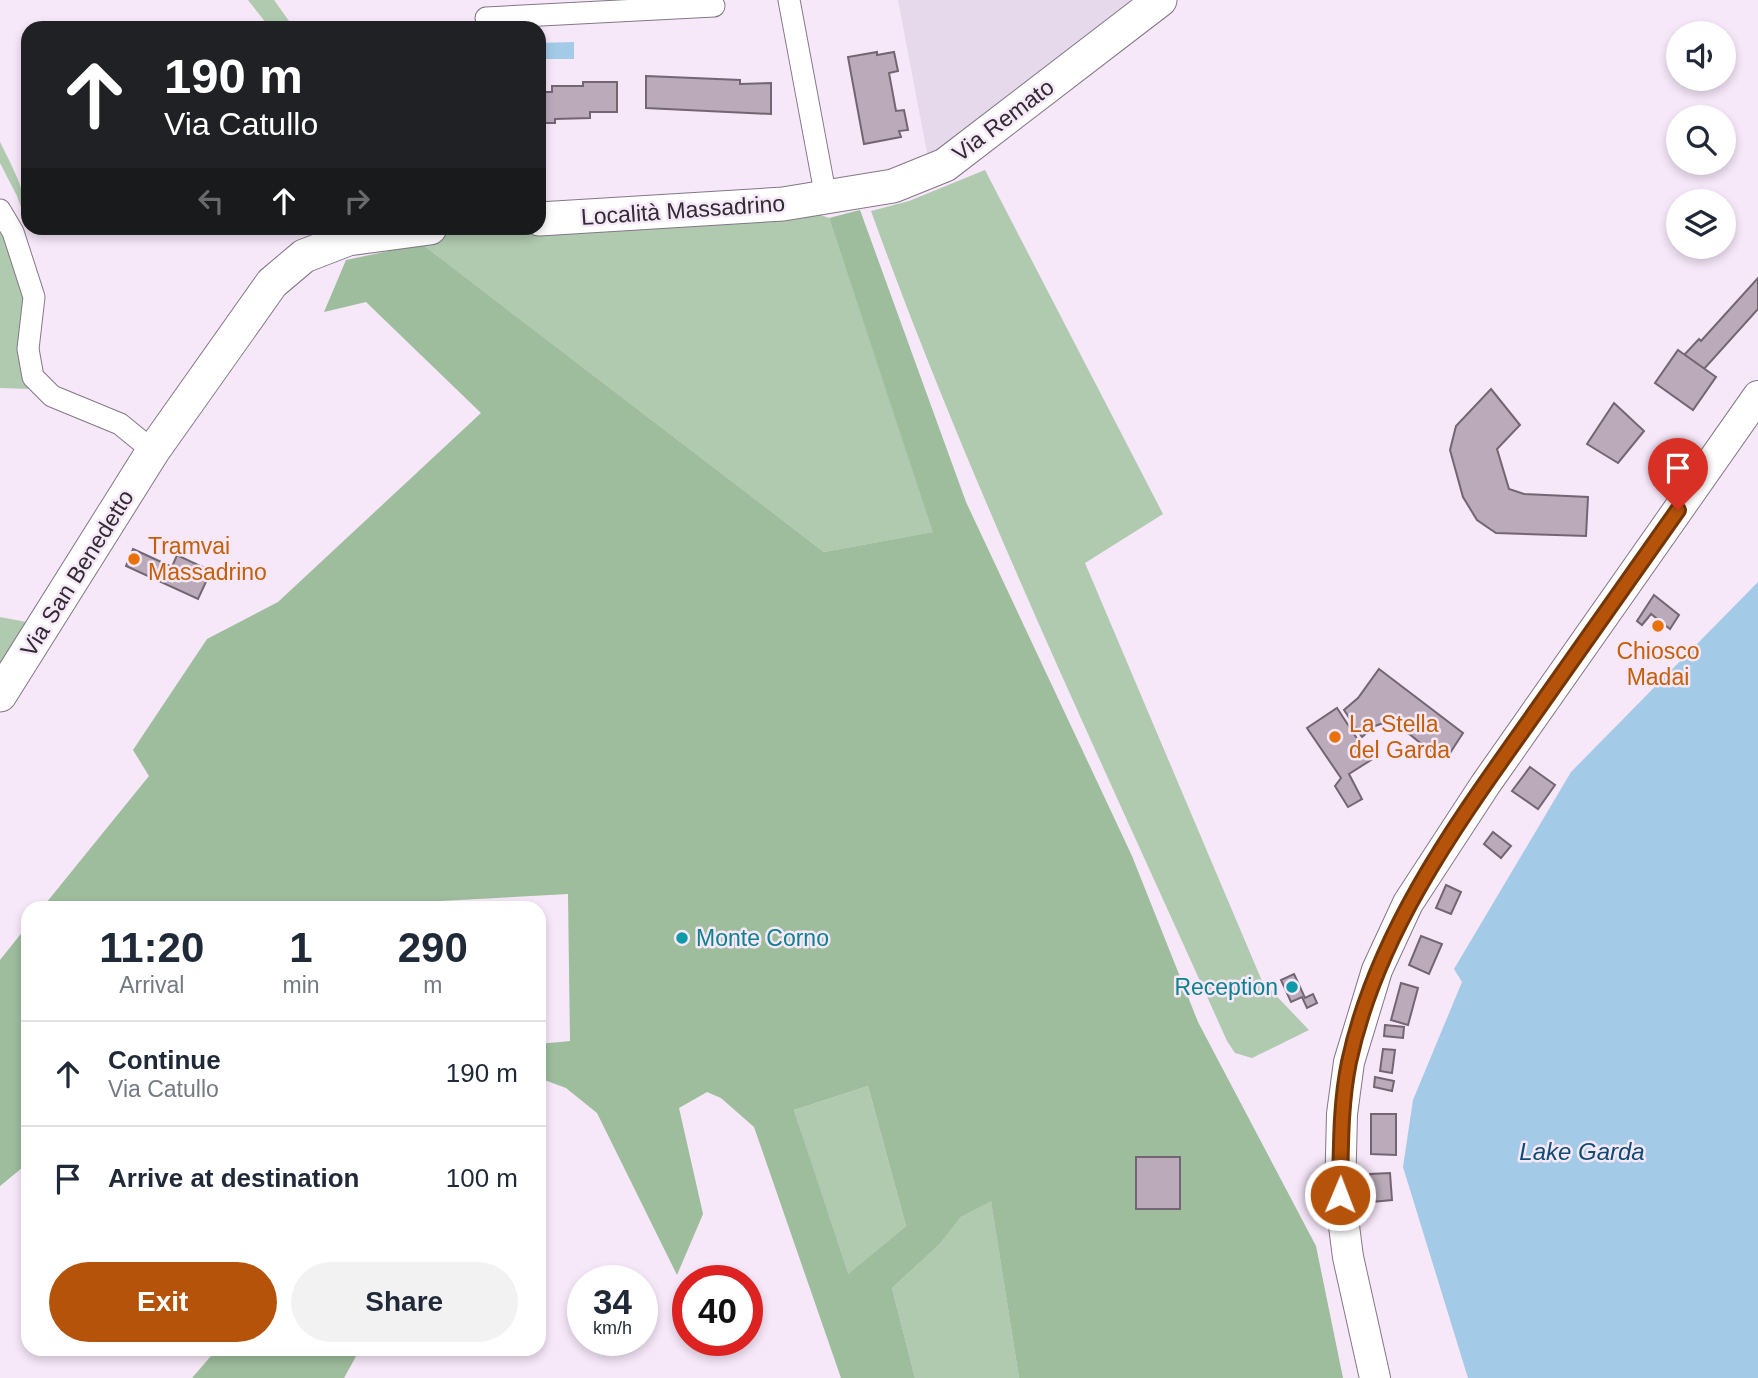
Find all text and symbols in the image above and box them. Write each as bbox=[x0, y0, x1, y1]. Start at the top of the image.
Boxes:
map controls bbox=[1666, 21, 1736, 259]
button: sound bbox=[1666, 21, 1736, 91]
icon: ahead bbox=[49, 49, 140, 140]
text: 190 m bbox=[164, 49, 303, 103]
street label: Via Remato bbox=[947, 74, 1059, 166]
button: search bbox=[1666, 105, 1736, 175]
text: Via Catullo bbox=[164, 106, 318, 142]
icon: left bbox=[192, 182, 230, 220]
icon: ahead bbox=[265, 182, 303, 220]
icon: right bbox=[338, 182, 376, 220]
button: layers bbox=[1666, 189, 1736, 259]
street label: Località Massadrino bbox=[580, 190, 786, 230]
pin bbox=[1648, 438, 1708, 510]
icon: arrive bbox=[1659, 449, 1697, 487]
street label: Via San Benedetto bbox=[15, 485, 139, 661]
place label: Tramvai Massadrino bbox=[148, 533, 267, 585]
marker: Tramvai Massadrino bbox=[126, 551, 142, 567]
marker: Chiosco Madai bbox=[1650, 618, 1666, 634]
place label: Chiosco Madai bbox=[1616, 638, 1700, 690]
place label: La Stella del Garda bbox=[1349, 711, 1450, 763]
marker: La Stella del Garda bbox=[1327, 729, 1343, 745]
text: 11:20 bbox=[99, 924, 204, 971]
text: 1 bbox=[289, 924, 313, 971]
text: 290 bbox=[398, 924, 468, 971]
place label: Monte Corno bbox=[696, 925, 829, 951]
marker: Monte Corno bbox=[674, 930, 690, 946]
text: Arrival bbox=[119, 972, 184, 998]
text: min bbox=[282, 972, 320, 998]
text: m bbox=[423, 972, 442, 998]
place label: Reception bbox=[1174, 974, 1278, 1000]
marker: Reception bbox=[1284, 979, 1300, 995]
text: Continue bbox=[108, 1045, 221, 1075]
icon: ahead bbox=[49, 1055, 87, 1093]
text: 190 m bbox=[446, 1058, 518, 1088]
text: Via Catullo bbox=[108, 1076, 219, 1102]
water label: Lake Garda bbox=[1519, 1138, 1645, 1165]
position arrow bbox=[1303, 1158, 1377, 1232]
icon: arrive bbox=[49, 1160, 87, 1198]
text: Arrive at destination bbox=[108, 1163, 359, 1193]
text: 100 m bbox=[446, 1163, 518, 1193]
button: Exit bbox=[49, 1262, 277, 1342]
button: Share bbox=[291, 1262, 518, 1342]
speed limit sign: 40 bbox=[672, 1265, 763, 1356]
text: 34 bbox=[593, 1282, 632, 1321]
text: km/h bbox=[593, 1318, 632, 1338]

